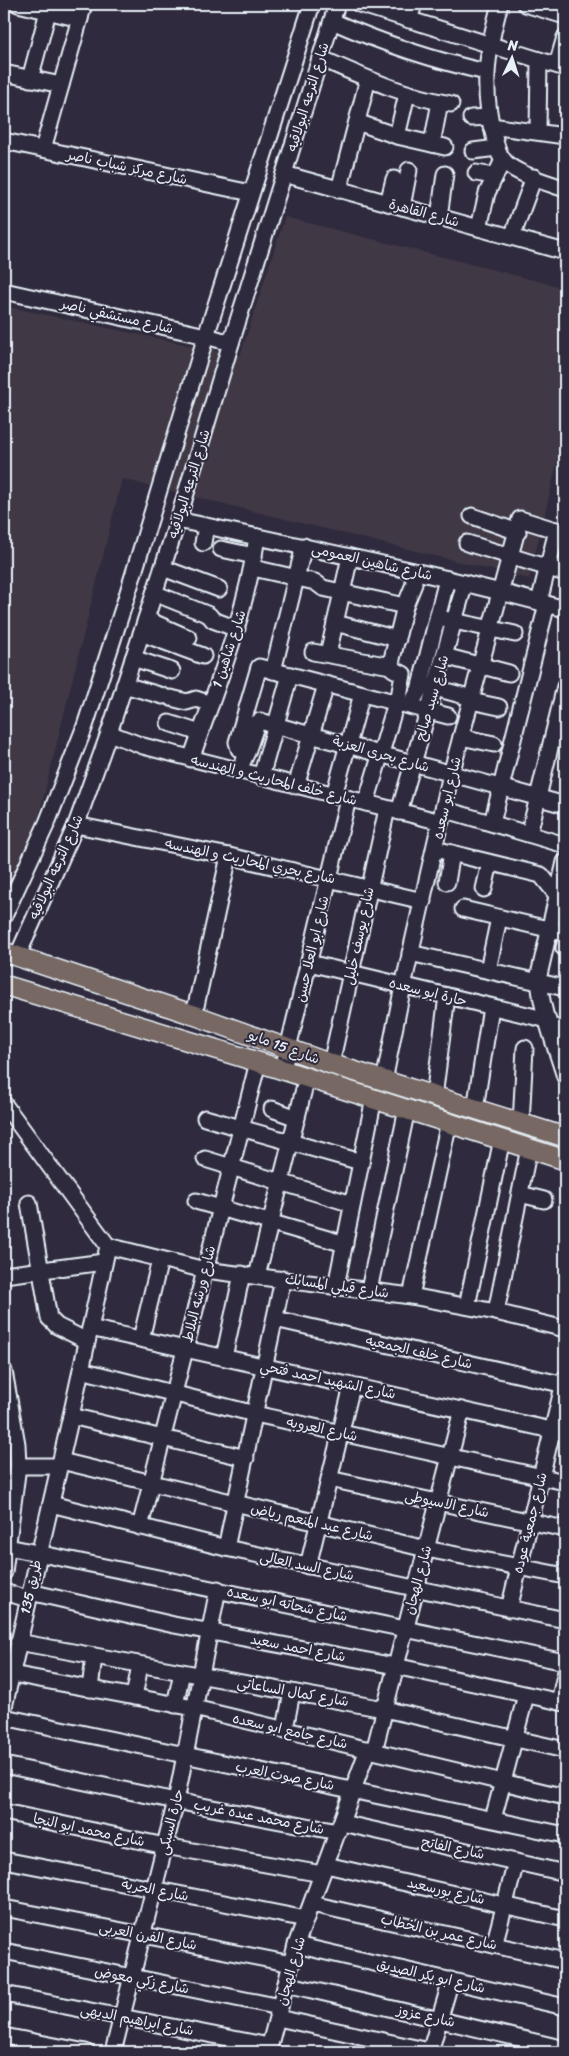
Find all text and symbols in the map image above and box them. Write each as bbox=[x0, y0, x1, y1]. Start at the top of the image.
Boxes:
north arrow bbox=[486, 32, 536, 82]
text: N bbox=[506, 33, 519, 58]
street label: شارع الترعه البولاقيه bbox=[279, 39, 337, 155]
street label: شارع مركز شباب ناصر bbox=[63, 142, 190, 192]
street label: شارع القاهرة bbox=[386, 192, 462, 234]
street label: شارع مستشفي ناصر bbox=[57, 291, 176, 341]
street label: شارع الترعه البولاقيه bbox=[160, 426, 218, 542]
street label: شارع شاهين العمومى bbox=[309, 536, 435, 588]
street label: شارع شاهين 1 bbox=[205, 607, 253, 691]
street label: شارع سيد صالح bbox=[408, 652, 456, 744]
street label: شارع بحرى العزبة bbox=[330, 728, 432, 780]
street label: شارع خلف المحاريث و الهندسه bbox=[188, 747, 360, 813]
street label: شارع ابو سعده bbox=[425, 754, 469, 842]
street label: شارع الترعه البولاقيه bbox=[22, 810, 90, 924]
street label: شارع بحري المحاريث و الهندسه bbox=[162, 831, 338, 891]
street label: شارع يوسف خليل bbox=[336, 884, 382, 988]
street label: شارع ابو العلا حسن bbox=[288, 893, 336, 1005]
street label: حارة ابو سعده bbox=[386, 970, 470, 1014]
street label: شارع 15 مايو bbox=[244, 1022, 323, 1072]
street label: شارع ورشه البلاط bbox=[175, 1243, 223, 1345]
street label: شارع قبلي المسابك bbox=[283, 1266, 391, 1306]
street label: شارع خلف الجمعيه bbox=[363, 1328, 475, 1376]
street label: شارع الشهيد احمد فتحي bbox=[258, 1353, 398, 1407]
street label: شارع العروبه bbox=[284, 1409, 360, 1449]
street label: شارع جمعية عوده bbox=[505, 1470, 555, 1576]
street label: شارع الاسيوطى bbox=[403, 1483, 491, 1525]
street label: شارع عبد المنعم رياض bbox=[248, 1496, 376, 1548]
street label: شارع الهجان bbox=[397, 1542, 439, 1618]
street label: شارع السد العالى bbox=[258, 1544, 356, 1588]
street label: طريق 135 bbox=[13, 1557, 49, 1617]
street label: شارع شحاته ابو سعده bbox=[224, 1579, 350, 1629]
street label: شارع احمد سعيد bbox=[248, 1627, 348, 1669]
street label: شارع كمال الساعاتى bbox=[235, 1670, 351, 1714]
street label: شارع جامع ابو سعده bbox=[230, 1706, 350, 1756]
street label: شارع صوت العرب bbox=[233, 1754, 337, 1798]
street label: حارة السبكى bbox=[151, 1786, 191, 1858]
street label: شارع محمد عبده غريب bbox=[192, 1792, 326, 1842]
street label: شارع محمد ابو النجا bbox=[31, 1806, 147, 1854]
street label: شارع الفاتح bbox=[419, 1829, 487, 1867]
street label: شارع بورسعيد bbox=[405, 1870, 487, 1912]
street label: شارع الحريه bbox=[119, 1871, 191, 1909]
street label: شارع عمر بن الخطاب bbox=[378, 1906, 500, 1958]
street label: شارع الفرن العربى bbox=[97, 1914, 199, 1958]
street label: شارع الهجان bbox=[269, 1933, 313, 2009]
street label: شارع ابو بكر الصديق bbox=[374, 1951, 488, 2001]
street label: شارع زكي معوض bbox=[93, 1959, 191, 2001]
street label: شارع ابراهيم الديهى bbox=[78, 1997, 196, 2043]
street label: شارع عزوز bbox=[393, 1997, 458, 2035]

